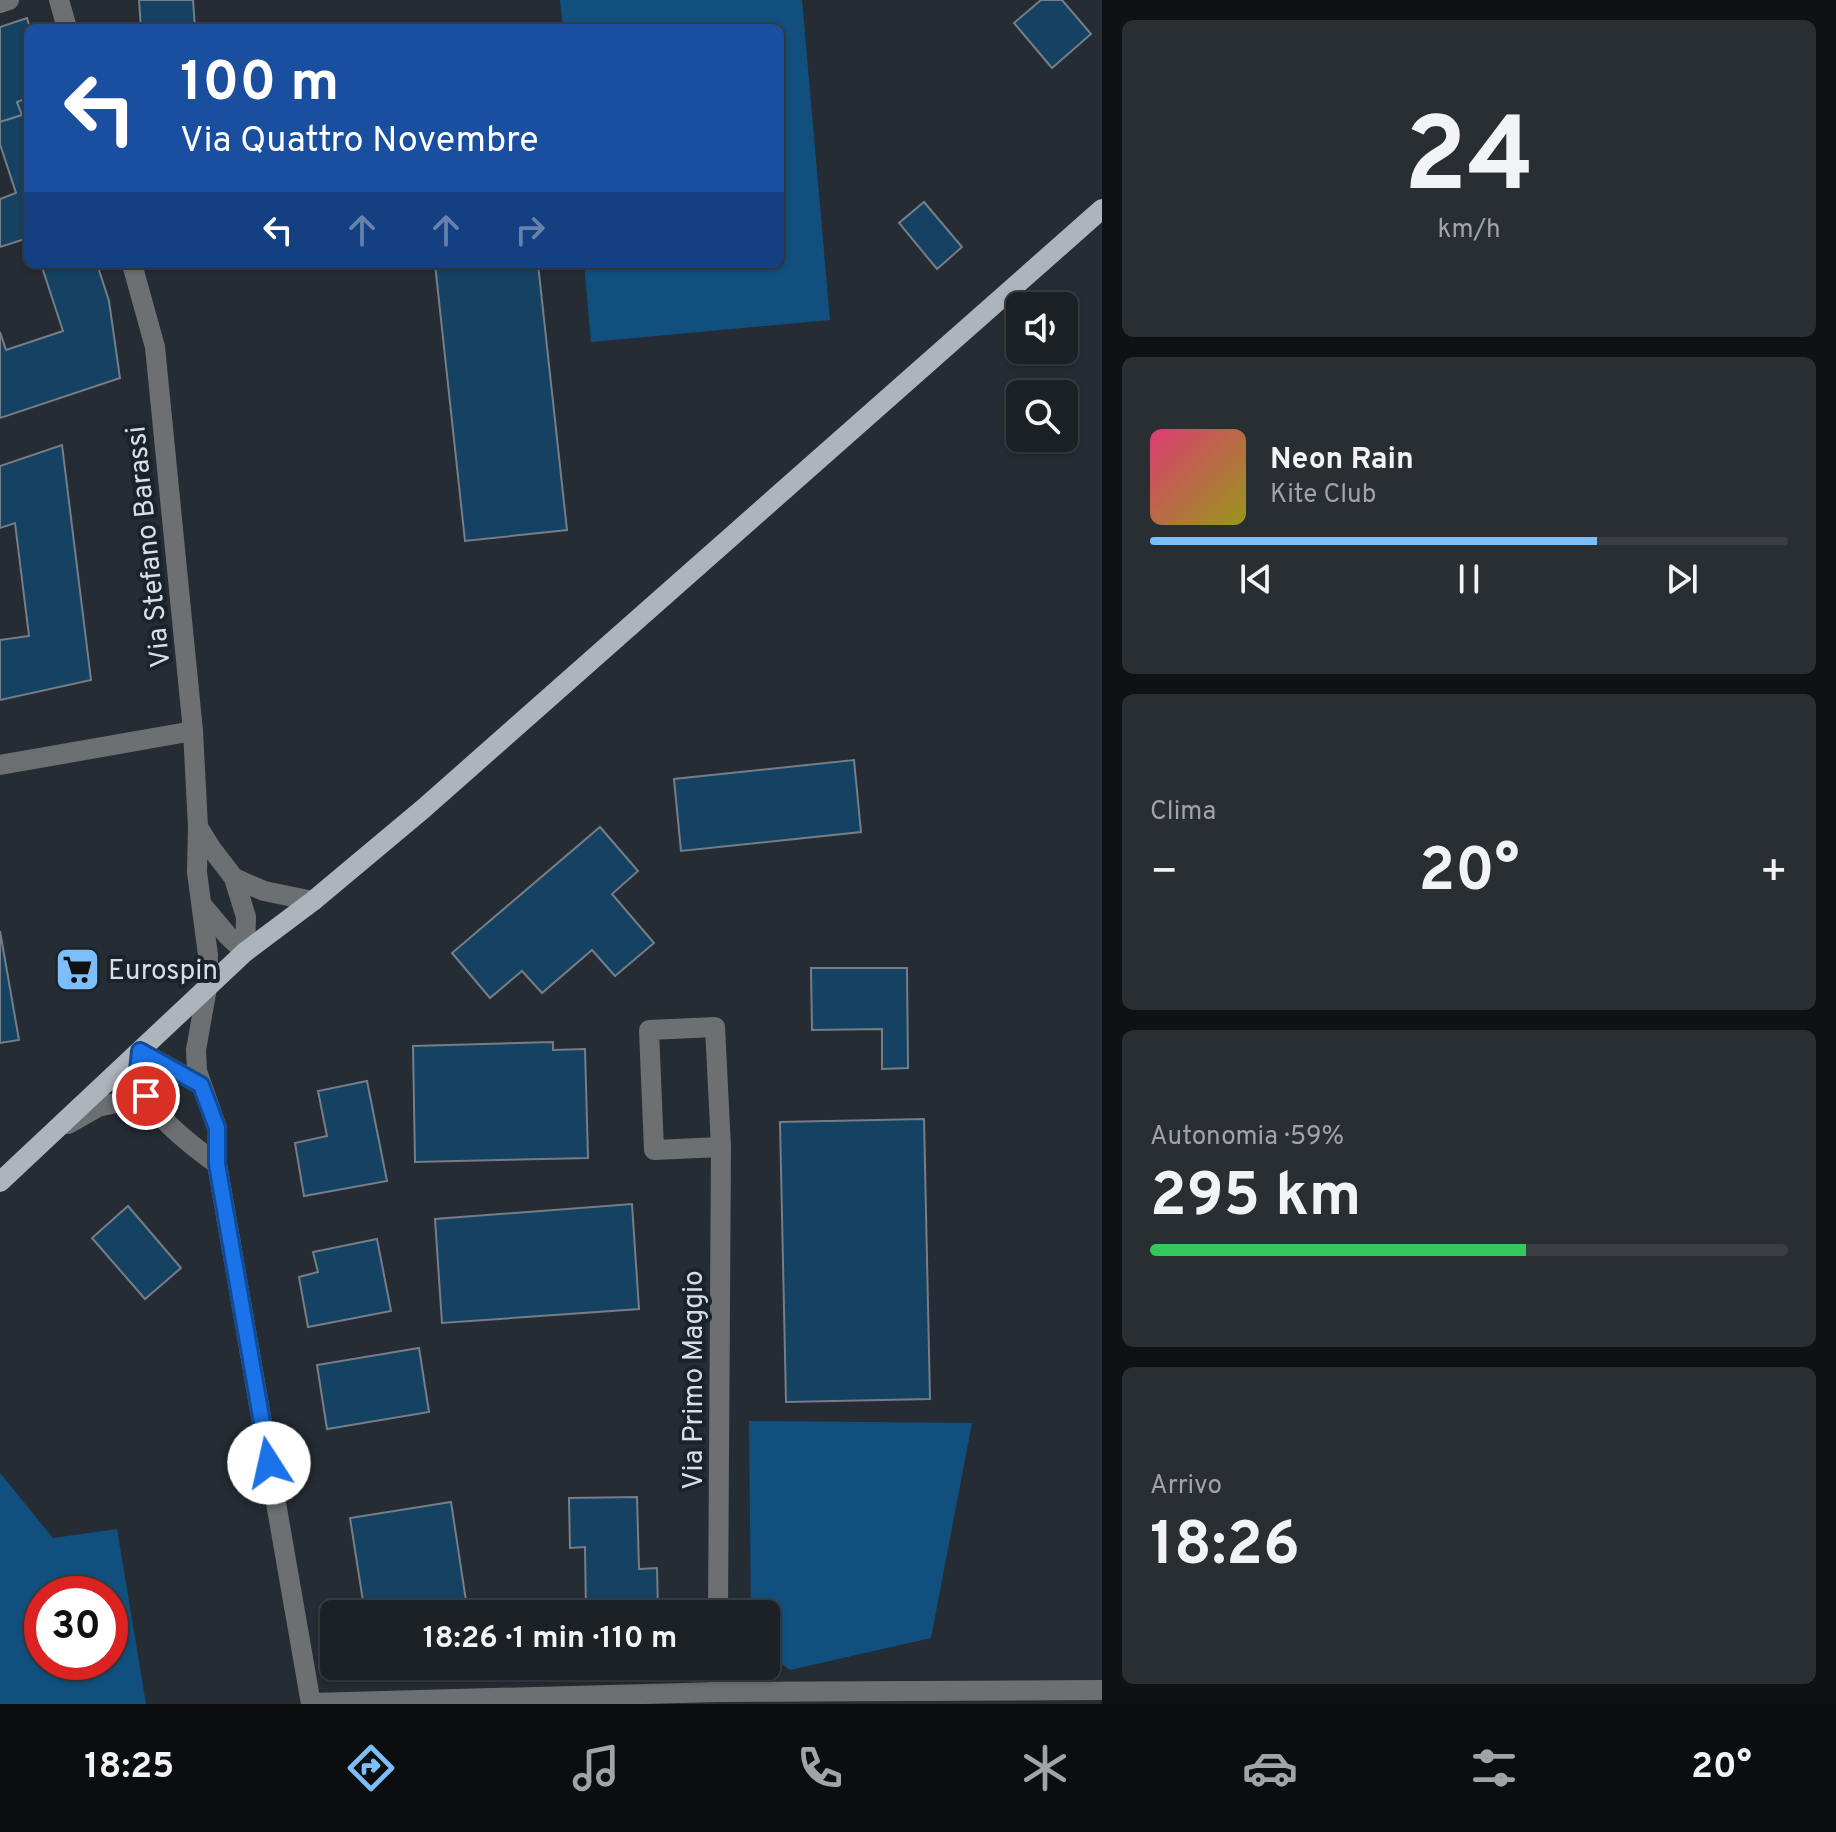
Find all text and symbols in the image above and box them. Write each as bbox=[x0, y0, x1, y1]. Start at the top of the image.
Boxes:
text: 100 m bbox=[180, 50, 339, 120]
icon: left bbox=[48, 56, 152, 160]
text: 24 bbox=[1404, 96, 1534, 228]
text: Via Quattro Novembre bbox=[180, 119, 539, 165]
icon: left bbox=[256, 208, 300, 252]
icon: ahead bbox=[340, 208, 384, 252]
icon: ahead bbox=[424, 208, 468, 252]
icon: right bbox=[508, 208, 552, 252]
text: km/h bbox=[1437, 214, 1501, 247]
map controls bbox=[1006, 292, 1078, 452]
button: sound bbox=[1006, 292, 1078, 364]
button: search bbox=[1006, 380, 1078, 452]
street label: Via Stefano Barassi bbox=[119, 424, 181, 669]
text: Neon Rain bbox=[1270, 442, 1414, 479]
text: Kite Club bbox=[1270, 479, 1376, 512]
icon: previous bbox=[1234, 557, 1278, 601]
icon: pause bbox=[1447, 557, 1491, 601]
icon: next bbox=[1660, 557, 1704, 601]
text: Clima bbox=[1150, 796, 1216, 829]
text: 20° bbox=[1418, 836, 1520, 912]
text: − bbox=[1150, 846, 1178, 902]
text: + bbox=[1760, 846, 1788, 902]
supermarket icon: Eurospin bbox=[53, 945, 101, 993]
place label: Eurospin bbox=[108, 954, 218, 990]
pin bbox=[112, 1062, 180, 1130]
icon: arrive bbox=[124, 1074, 168, 1118]
text: Autonomia · 59% bbox=[1150, 1121, 1344, 1154]
text: 295 km bbox=[1150, 1161, 1361, 1237]
street label: Via Primo Maggio bbox=[677, 1270, 713, 1490]
position arrow bbox=[227, 1421, 311, 1505]
text: Arrivo bbox=[1150, 1470, 1222, 1503]
text: 18:26 bbox=[1150, 1510, 1300, 1586]
speed limit sign: 30 bbox=[24, 1576, 128, 1680]
text: 18:26 · 1 min · 110 m bbox=[423, 1621, 677, 1658]
icon: directions bbox=[343, 1740, 399, 1796]
icon: music bbox=[568, 1740, 624, 1796]
icon: phone bbox=[792, 1740, 848, 1796]
icon: climate bbox=[1017, 1740, 1073, 1796]
icon: car bbox=[1242, 1740, 1298, 1796]
icon: filters bbox=[1466, 1740, 1522, 1796]
text: 18:25 bbox=[84, 1745, 174, 1791]
text: 20° bbox=[1691, 1745, 1752, 1791]

